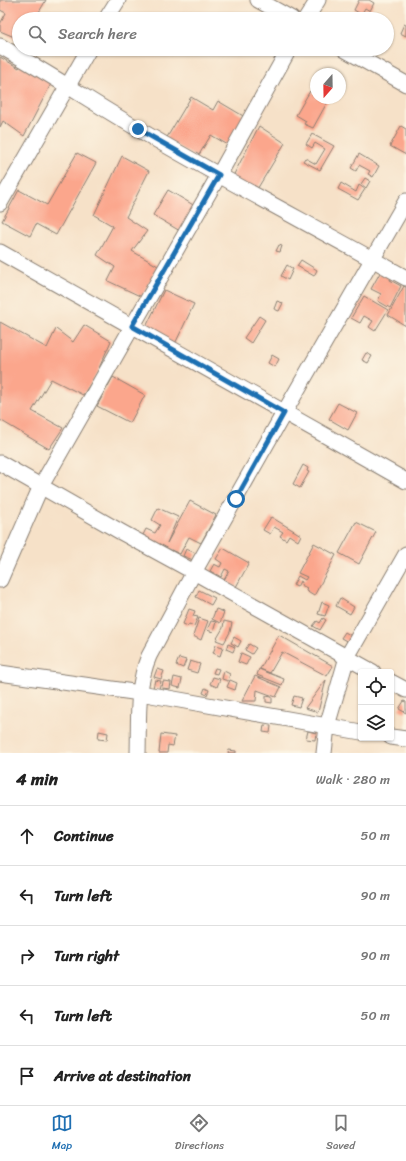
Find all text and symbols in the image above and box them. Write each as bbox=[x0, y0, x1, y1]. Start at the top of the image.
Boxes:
search box bbox=[12, 12, 394, 56]
text: Search here bbox=[58, 21, 137, 47]
icon: search bbox=[26, 23, 48, 45]
north arrow bbox=[310, 68, 346, 104]
route end bbox=[129, 120, 147, 138]
route start bbox=[227, 490, 245, 508]
map controls bbox=[358, 669, 394, 741]
button: locate bbox=[358, 669, 394, 705]
button: layers bbox=[358, 705, 394, 741]
text: 4 min bbox=[16, 764, 58, 794]
text: Walk · 280 m bbox=[316, 768, 390, 791]
text: Continue bbox=[54, 823, 114, 849]
text: 50 m bbox=[360, 824, 390, 847]
icon: ahead bbox=[16, 825, 38, 847]
text: Turn left bbox=[54, 883, 112, 909]
text: 90 m bbox=[360, 884, 390, 907]
icon: left bbox=[16, 885, 38, 907]
text: Turn right bbox=[54, 943, 119, 969]
text: 90 m bbox=[360, 944, 390, 967]
icon: right bbox=[16, 945, 38, 967]
text: Turn left bbox=[54, 1003, 112, 1029]
text: 50 m bbox=[360, 1004, 390, 1027]
icon: left bbox=[16, 1005, 38, 1027]
text: Arrive at destination bbox=[54, 1063, 191, 1089]
icon: arrive bbox=[16, 1065, 38, 1087]
tab: Map bbox=[51, 1112, 73, 1155]
tab: Directions bbox=[175, 1112, 224, 1155]
tab: Saved bbox=[326, 1112, 355, 1155]

